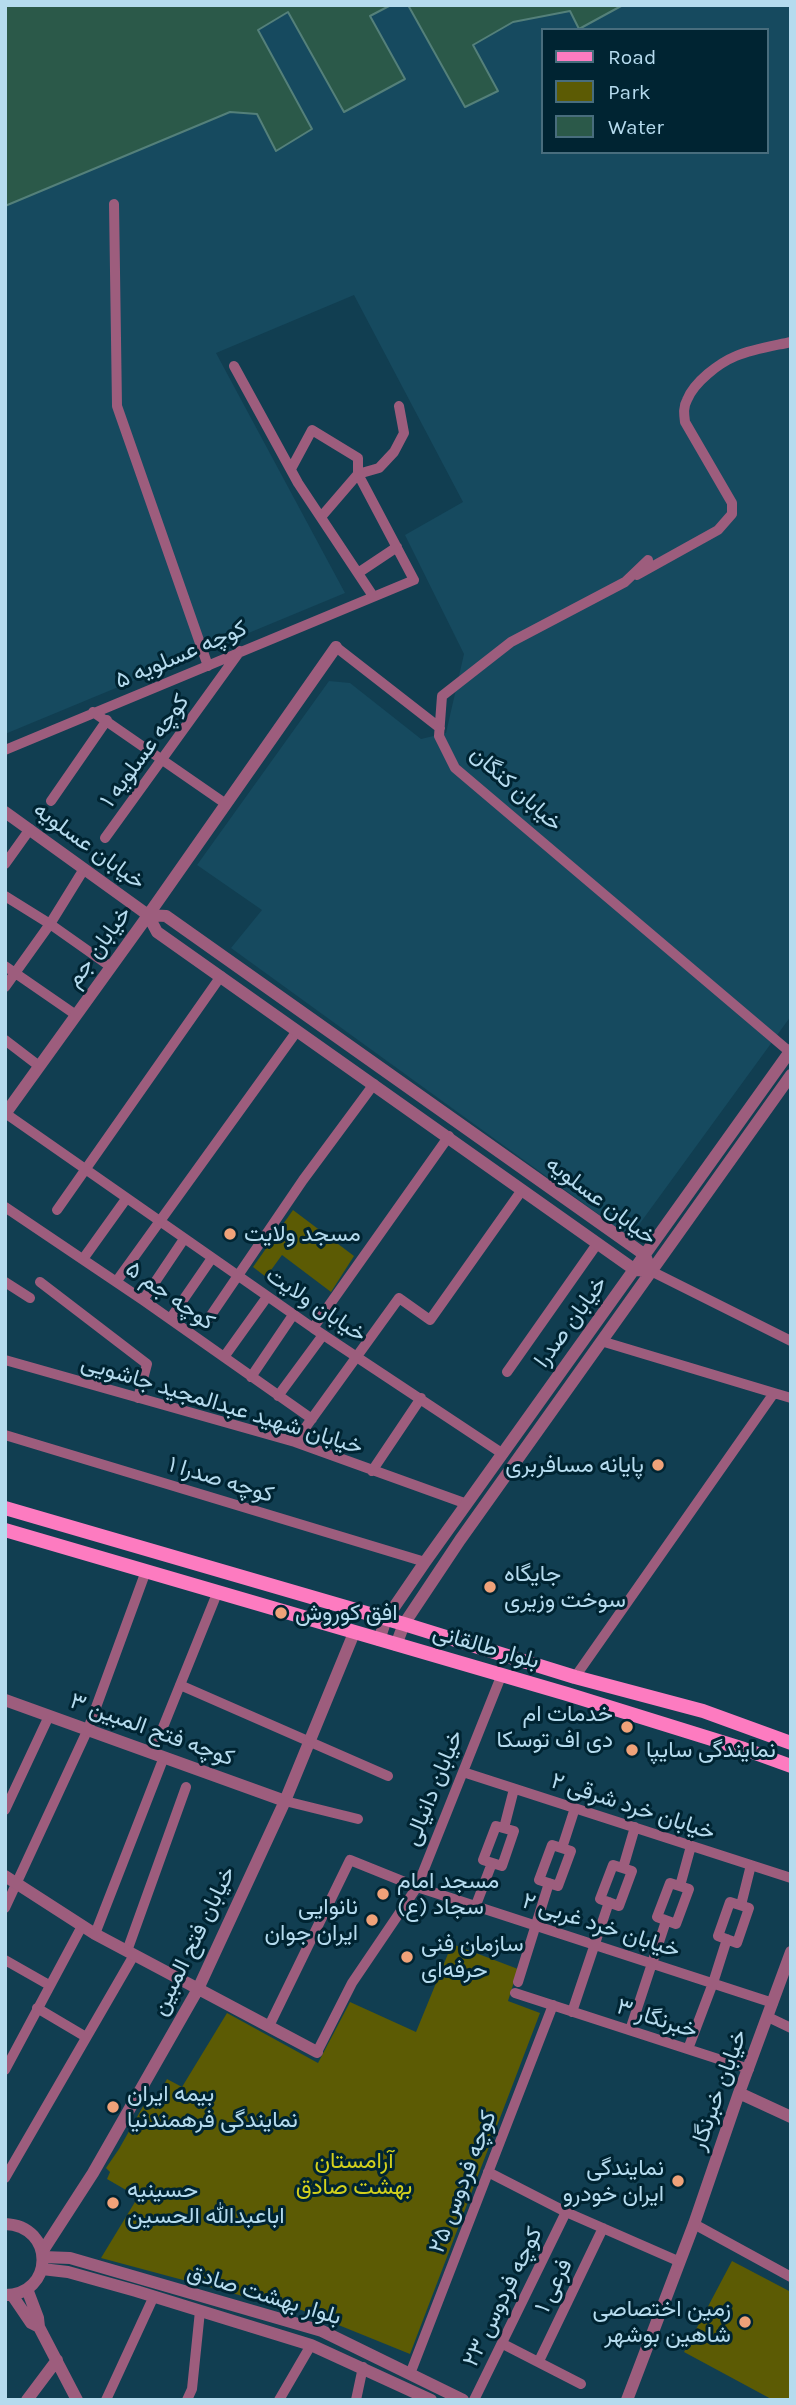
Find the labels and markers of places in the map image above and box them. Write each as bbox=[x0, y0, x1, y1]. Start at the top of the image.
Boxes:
place label: مسجد ولایت bbox=[244, 1220, 361, 1248]
marker: مسجد ولایت bbox=[222, 1226, 238, 1242]
place label: پایانه مسافربری bbox=[505, 1451, 644, 1479]
marker: پایانه مسافربری bbox=[650, 1457, 666, 1473]
place label: جایگاه سوخت وزیری bbox=[504, 1560, 626, 1614]
marker: جایگاه سوخت وزیری bbox=[482, 1579, 498, 1595]
place label: افق کوروش bbox=[295, 1599, 398, 1627]
marker: افق کوروش bbox=[273, 1605, 289, 1621]
place label: خدمات ام دی اف توسکا bbox=[496, 1700, 613, 1754]
marker: خدمات ام دی اف توسکا bbox=[619, 1719, 635, 1735]
place label: نمایندگی سایپا bbox=[646, 1736, 776, 1764]
marker: نمایندگی سایپا bbox=[624, 1742, 640, 1758]
place label: مسجد امام سجاد (ع) bbox=[397, 1867, 499, 1921]
marker: مسجد امام سجاد (ع) bbox=[375, 1886, 391, 1902]
place label: نانوایی ایران جوان bbox=[265, 1893, 358, 1947]
marker: نانوایی ایران جوان bbox=[364, 1912, 380, 1928]
place label: سازمان فنی حرفه‌ای bbox=[421, 1930, 524, 1984]
marker: سازمان فنی حرفه‌ای bbox=[399, 1949, 415, 1965]
place label: بیمه ایران نمایندگی فرهمندنیا bbox=[127, 2080, 298, 2134]
marker: بیمه ایران نمایندگی فرهمندنیا bbox=[105, 2099, 121, 2115]
place label: نمایندگی ایران خودرو bbox=[563, 2154, 664, 2208]
marker: نمایندگی ایران خودرو bbox=[670, 2173, 686, 2189]
place label: حسینیه اباعبدالله الحسین bbox=[127, 2176, 285, 2230]
marker: حسینیه اباعبدالله الحسین bbox=[105, 2195, 121, 2211]
place label: زمین اختصاصی شاهین بوشهر bbox=[593, 2295, 731, 2349]
marker: زمین اختصاصی شاهین بوشهر bbox=[737, 2314, 753, 2330]

